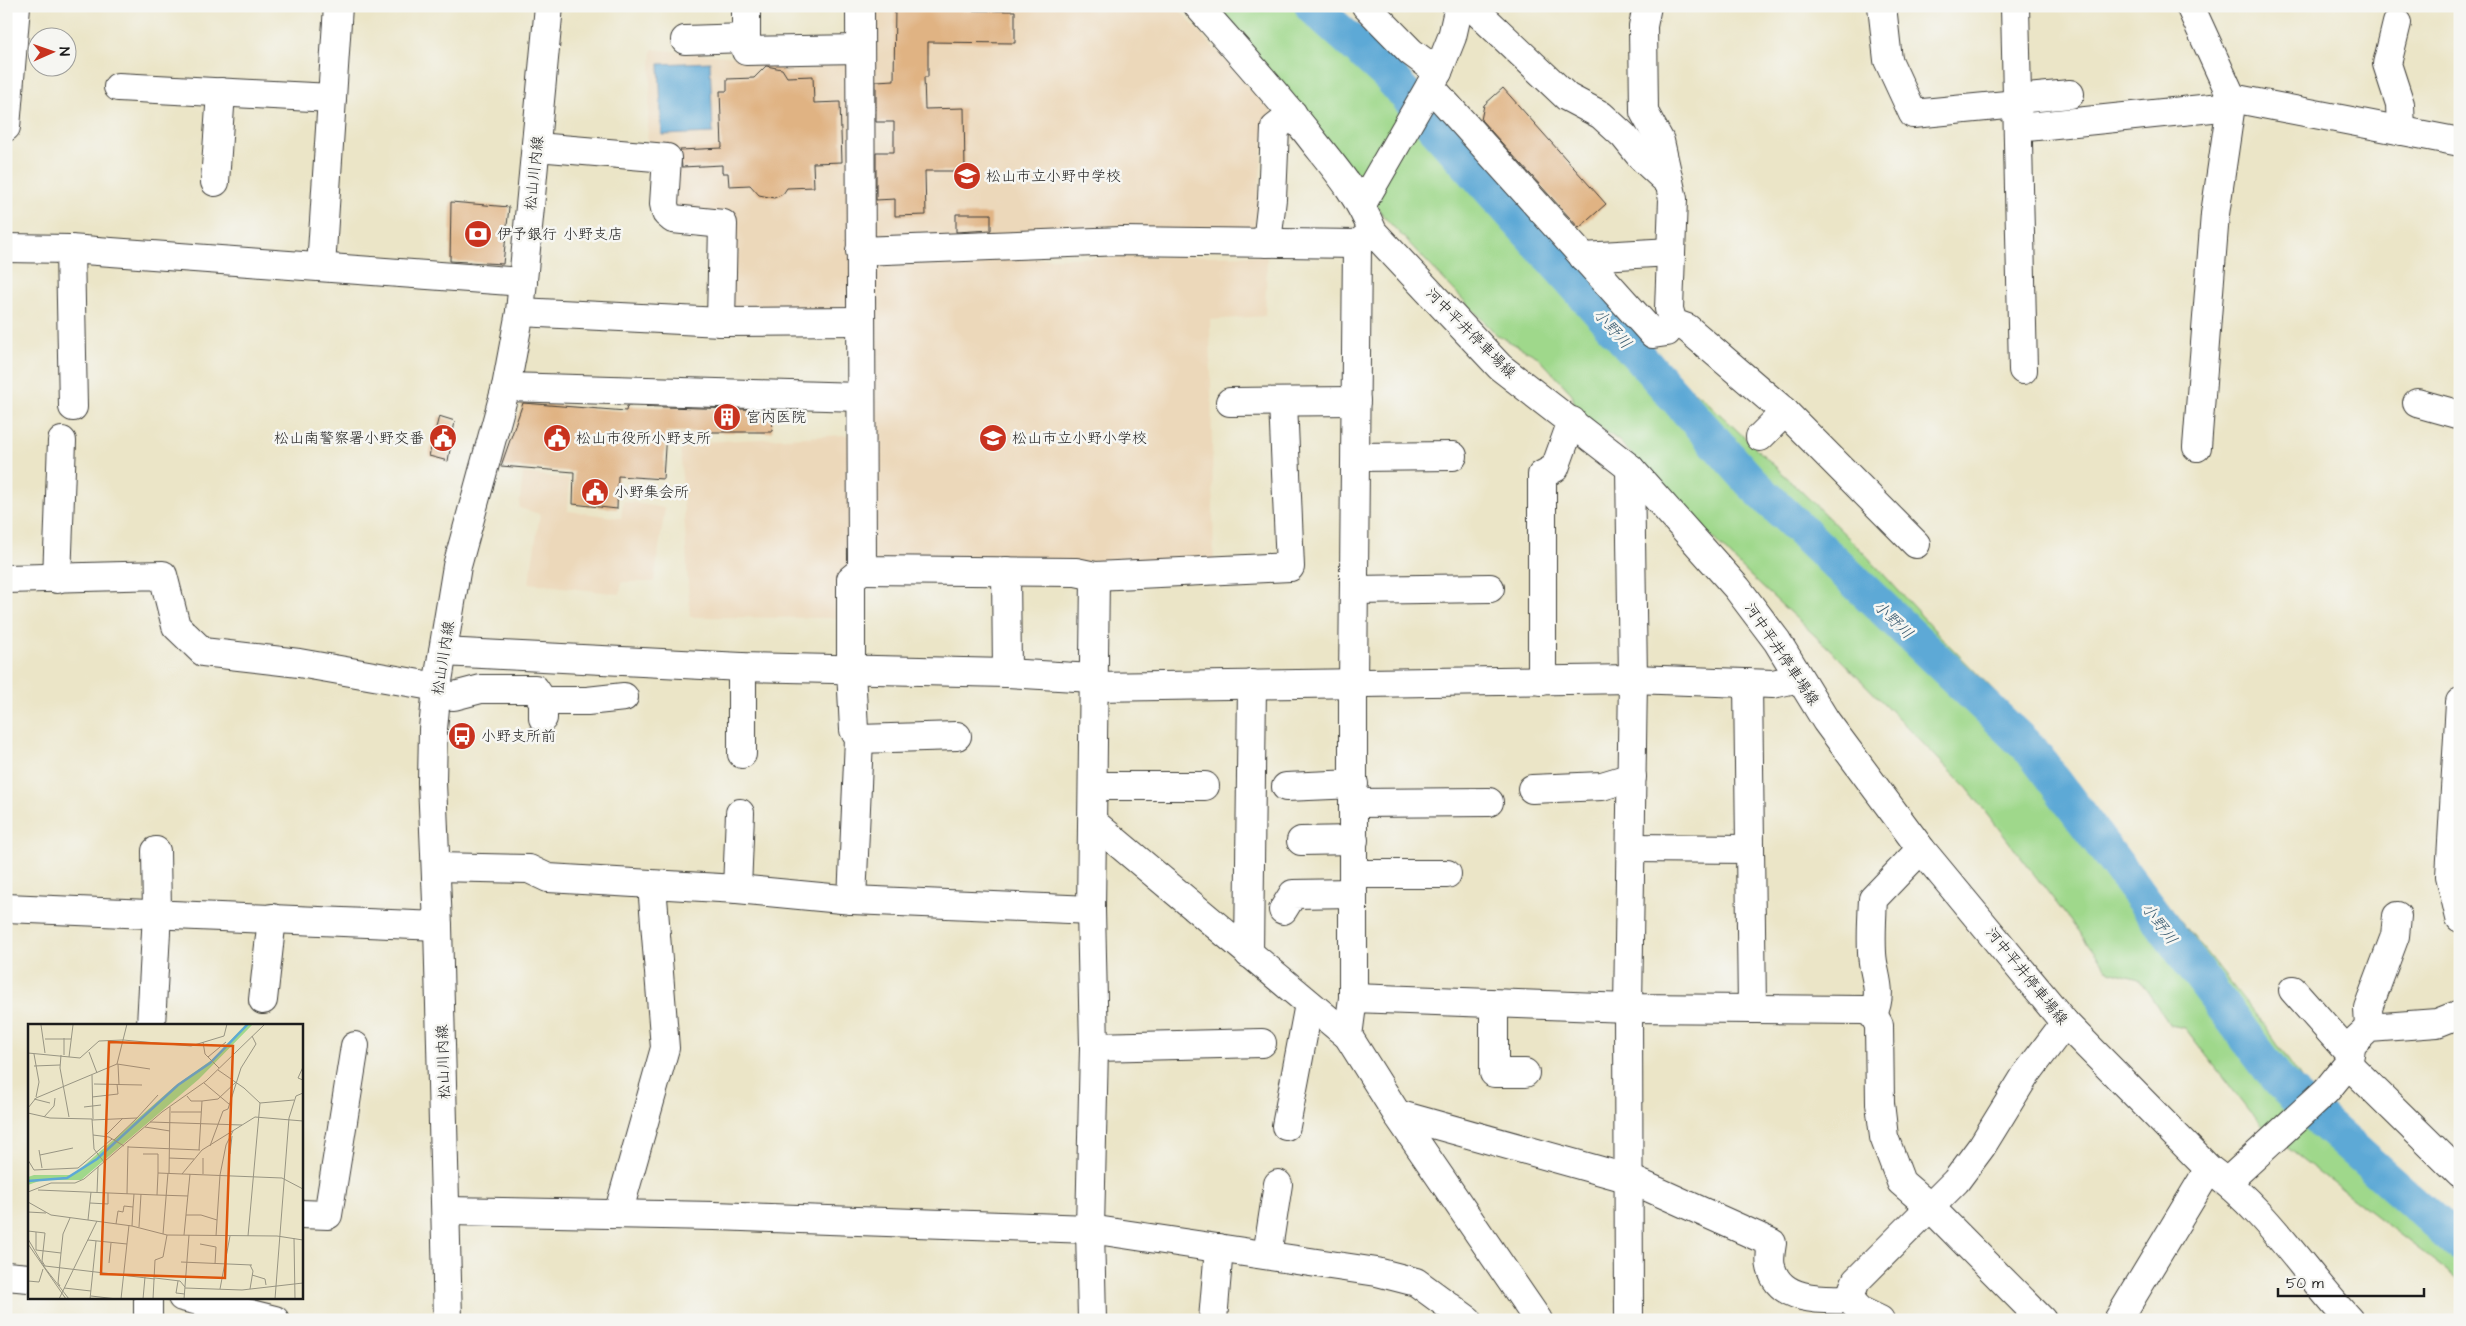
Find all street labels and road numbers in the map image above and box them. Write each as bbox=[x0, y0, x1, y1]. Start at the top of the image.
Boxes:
street label: 松山川内線 bbox=[520, 135, 549, 211]
street label: 河中平井停車場線 bbox=[1421, 283, 1521, 383]
street label: 河中平井停車場線 bbox=[1739, 599, 1824, 710]
street label: 松山川内線 bbox=[427, 619, 460, 697]
street label: 河中平井停車場線 bbox=[1981, 923, 2073, 1030]
street label: 松山川内線 bbox=[432, 1024, 455, 1100]

